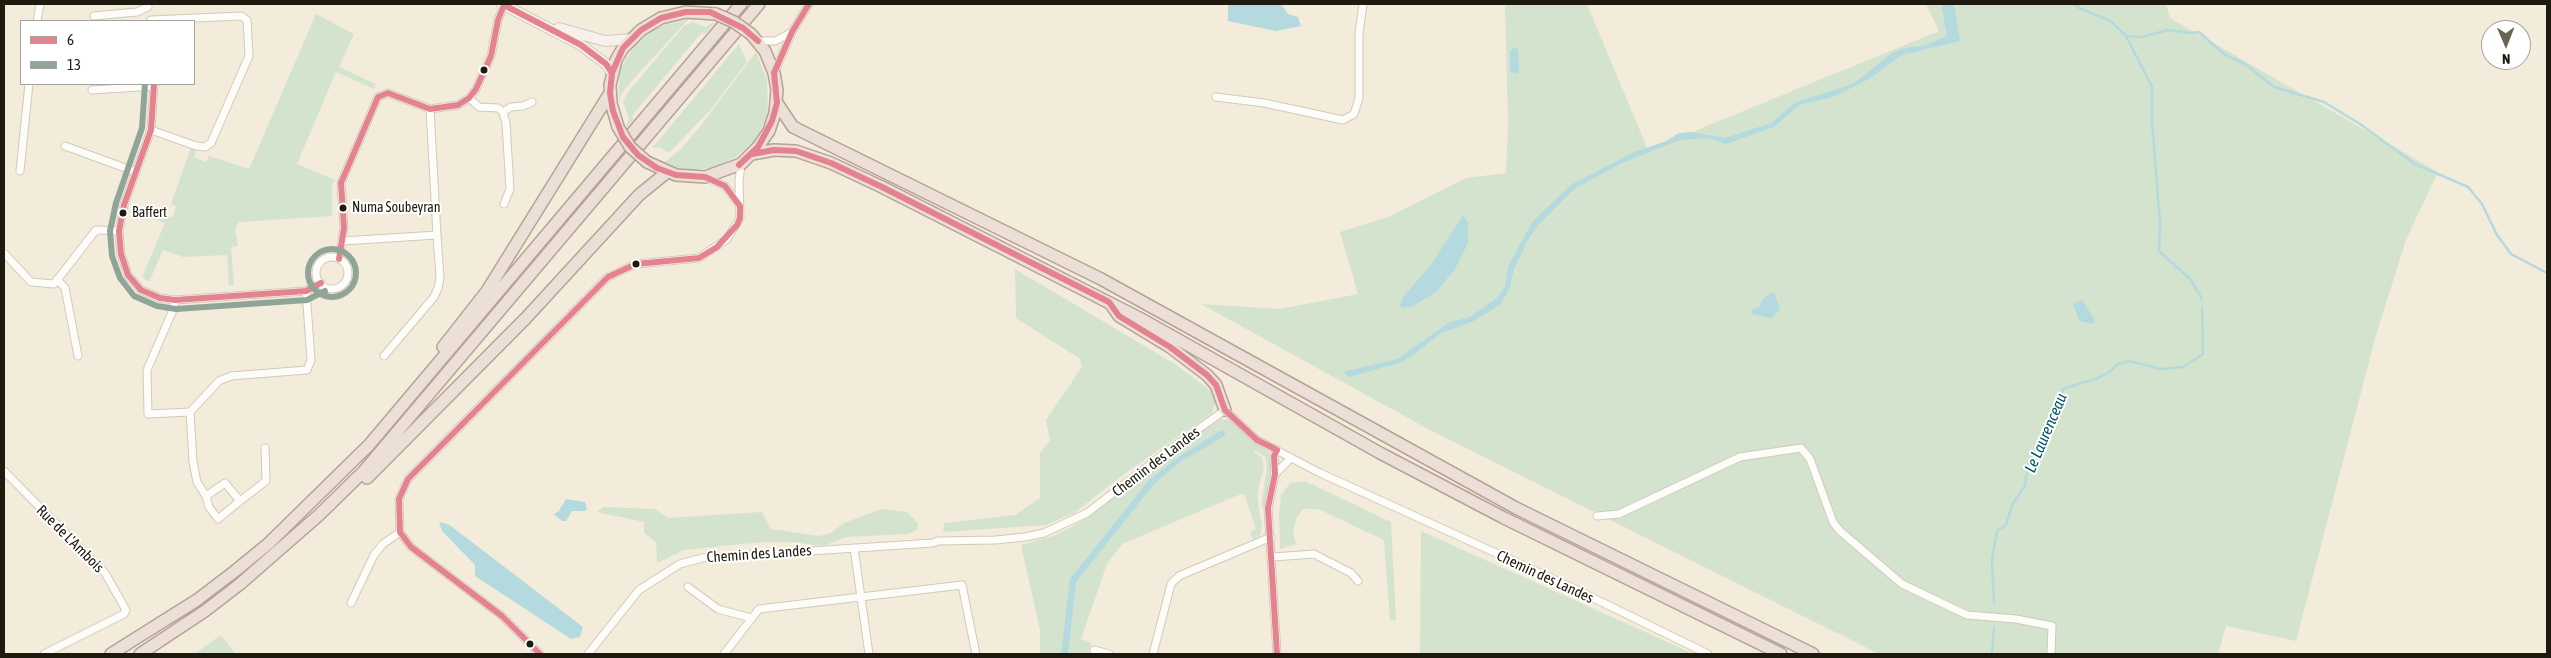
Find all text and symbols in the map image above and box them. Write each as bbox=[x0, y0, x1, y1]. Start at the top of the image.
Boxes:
legend bbox=[20, 20, 195, 85]
north arrow bbox=[2481, 20, 2531, 70]
text: 6 bbox=[67, 31, 74, 48]
text: N bbox=[2502, 51, 2511, 67]
text: 13 bbox=[67, 56, 81, 73]
unlabelled marker bbox=[479, 65, 489, 75]
place label: Numa Soubeyran bbox=[352, 200, 441, 216]
marker: Numa Soubeyran bbox=[338, 203, 348, 213]
place label: Baffert bbox=[132, 205, 167, 221]
marker: Baffert bbox=[118, 208, 128, 218]
unlabelled marker bbox=[631, 259, 641, 269]
water label: Le Laurenceau bbox=[2021, 390, 2071, 476]
street label: Chemin des Landes bbox=[1109, 423, 1203, 501]
street label: Rue de L'Ambois bbox=[32, 501, 108, 577]
street label: Chemin des Landes bbox=[706, 541, 812, 567]
street label: Chemin des Landes bbox=[1494, 547, 1596, 607]
unlabelled marker bbox=[525, 639, 535, 649]

